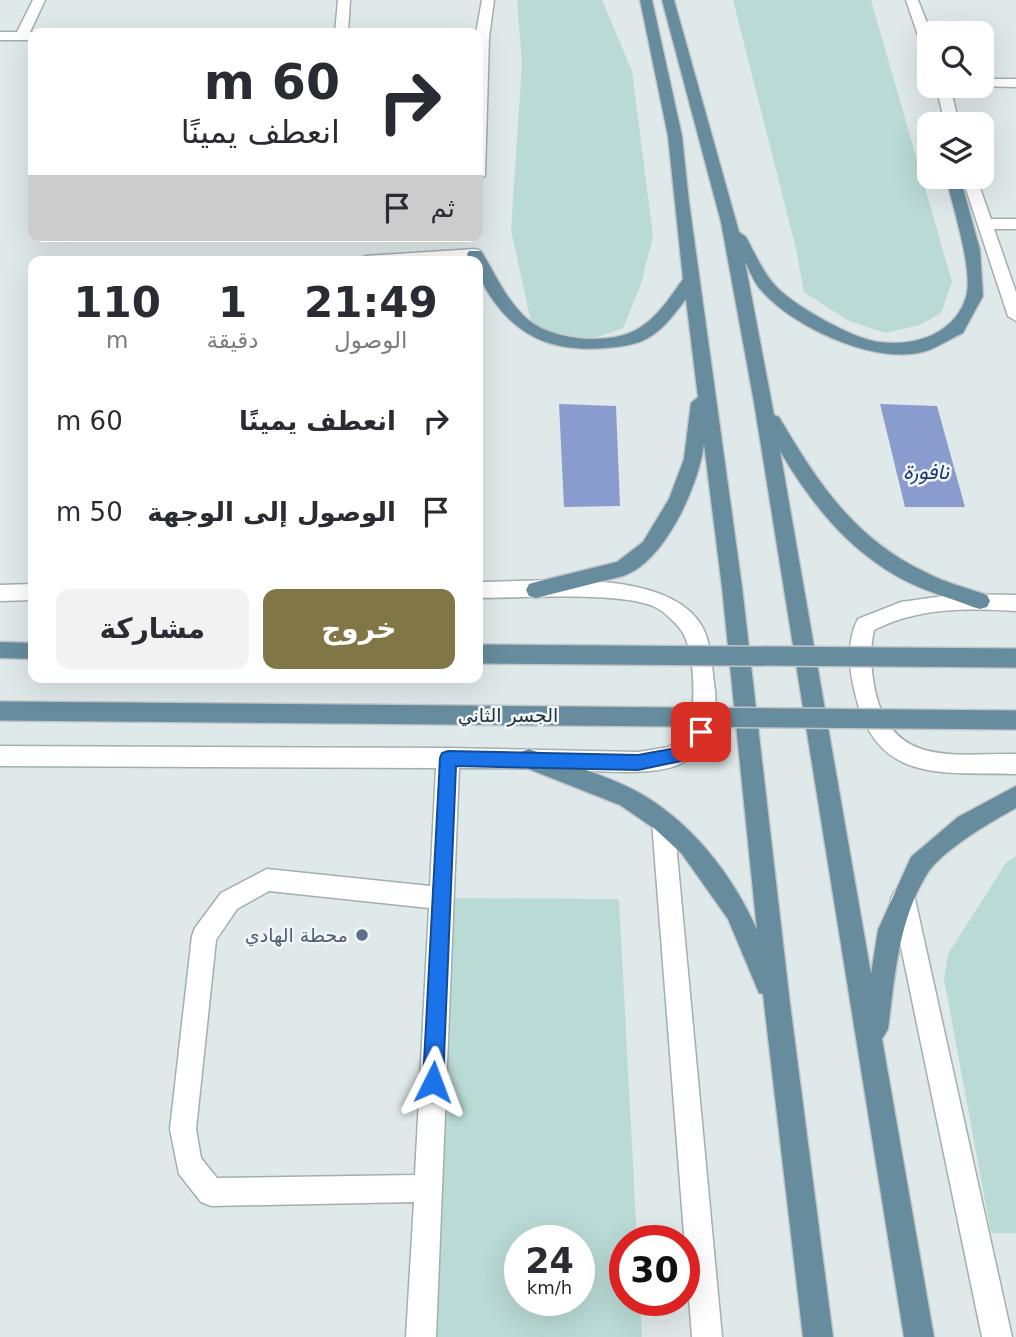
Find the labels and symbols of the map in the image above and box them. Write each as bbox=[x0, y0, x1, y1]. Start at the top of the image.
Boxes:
water label: نافورة bbox=[903, 460, 950, 485]
pin bbox=[671, 702, 731, 762]
street label: الجسر الثاني bbox=[458, 704, 558, 727]
place label: محطة الهادي bbox=[245, 924, 348, 947]
marker: محطة الهادي bbox=[354, 927, 370, 943]
position arrow bbox=[396, 1045, 470, 1119]
speed limit sign: 30 bbox=[609, 1225, 700, 1316]

